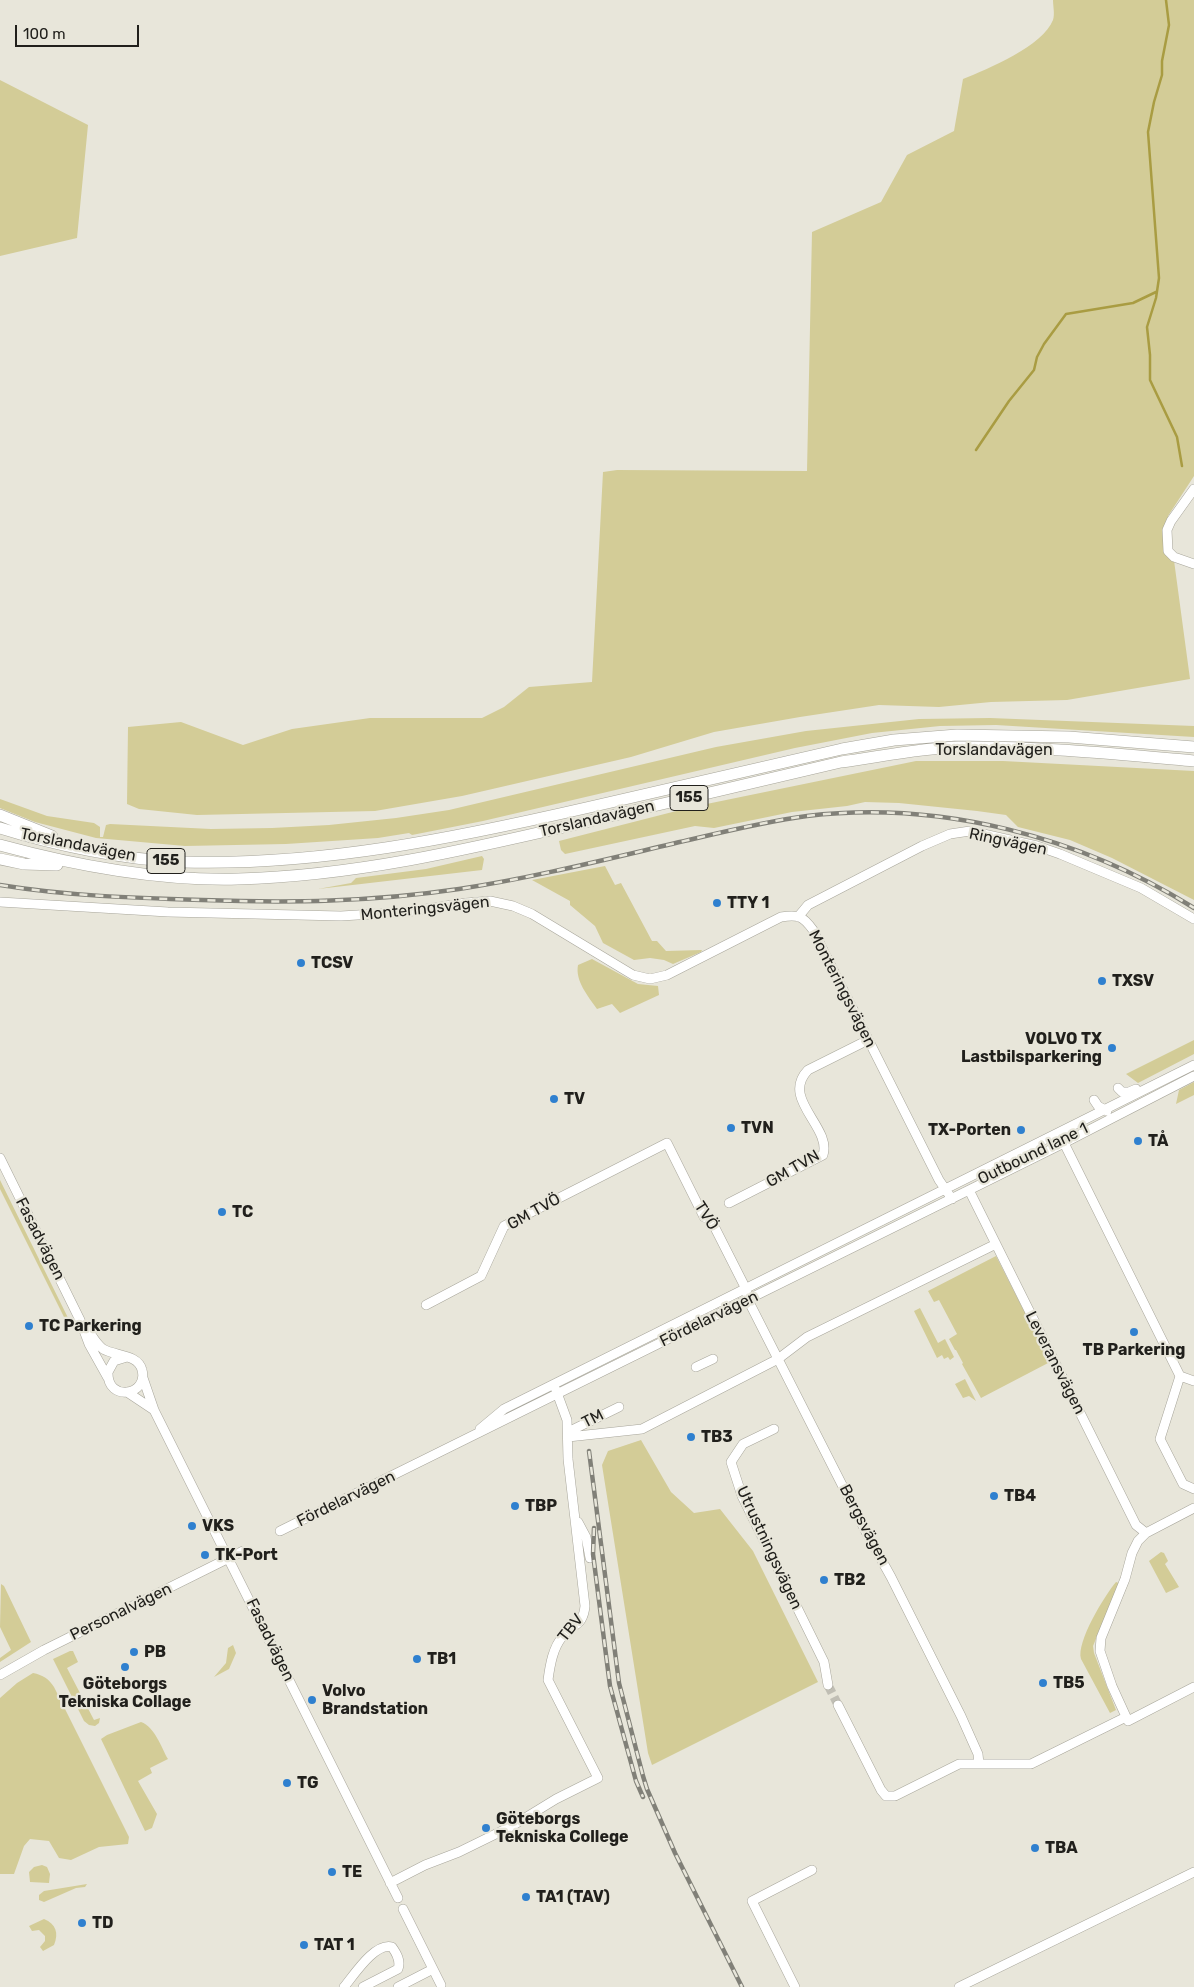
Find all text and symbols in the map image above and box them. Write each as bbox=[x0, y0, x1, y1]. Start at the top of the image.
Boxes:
scale bar bbox=[18, 15, 141, 47]
text: 100 m bbox=[23, 25, 65, 43]
street label: Torslandavägen bbox=[935, 740, 1053, 760]
road number: 155 bbox=[670, 786, 708, 810]
street label: Torslandavägen bbox=[538, 796, 656, 842]
street label: Torslandavägen bbox=[19, 824, 137, 866]
street label: Ringvägen bbox=[967, 824, 1049, 860]
road number: 155 bbox=[147, 848, 185, 874]
street label: Monteringsvägen bbox=[360, 893, 490, 925]
place label: TTY 1 bbox=[727, 893, 769, 913]
marker: TTY 1 bbox=[711, 897, 723, 909]
street label: Monteringsvägen bbox=[804, 927, 880, 1051]
place label: TCSV bbox=[311, 953, 353, 973]
marker: TCSV bbox=[295, 957, 307, 969]
place label: TXSV bbox=[1112, 971, 1154, 991]
marker: TXSV bbox=[1096, 975, 1108, 987]
place label: VOLVO TX Lastbilsparkering bbox=[961, 1029, 1102, 1067]
marker: VOLVO TX Lastbilsparkering bbox=[1106, 1042, 1118, 1054]
place label: TV bbox=[564, 1089, 585, 1109]
marker: TV bbox=[548, 1093, 560, 1105]
place label: TVN bbox=[741, 1118, 774, 1138]
street label: Outbound lane 1 bbox=[975, 1119, 1091, 1189]
place label: TX-Porten bbox=[928, 1120, 1011, 1140]
marker: TVN bbox=[725, 1122, 737, 1134]
marker: TX-Porten bbox=[1015, 1124, 1027, 1136]
place label: TÅ bbox=[1148, 1131, 1168, 1151]
marker: TÅ bbox=[1132, 1135, 1144, 1147]
street label: GM TVN bbox=[763, 1146, 823, 1192]
street label: GM TVÖ bbox=[504, 1190, 564, 1234]
street label: Fasadvägen bbox=[11, 1195, 69, 1283]
street label: TVÖ bbox=[690, 1198, 722, 1234]
place label: TC bbox=[232, 1202, 253, 1222]
marker: TC bbox=[216, 1206, 228, 1218]
street label: Fördelarvägen bbox=[657, 1287, 761, 1351]
street label: Leveransvägen bbox=[1021, 1308, 1089, 1418]
place label: TC Parkering bbox=[39, 1316, 142, 1336]
marker: TC Parkering bbox=[23, 1320, 35, 1332]
marker: TB Parkering bbox=[1128, 1326, 1140, 1338]
place label: TB Parkering bbox=[1083, 1340, 1185, 1360]
street label: TM bbox=[579, 1405, 607, 1433]
place label: TB3 bbox=[701, 1427, 733, 1447]
marker: TB3 bbox=[685, 1431, 697, 1443]
street label: Fördelarvägen bbox=[294, 1467, 398, 1531]
street label: Bergsvägen bbox=[835, 1481, 893, 1569]
street label: Utrustningsvägen bbox=[732, 1483, 806, 1613]
place label: TB4 bbox=[1004, 1486, 1036, 1506]
marker: TB4 bbox=[988, 1490, 1000, 1502]
place label: TBP bbox=[525, 1496, 557, 1516]
marker: TBP bbox=[509, 1500, 521, 1512]
place label: VKS bbox=[202, 1516, 234, 1536]
marker: VKS bbox=[186, 1520, 198, 1532]
place label: TK-Port bbox=[215, 1545, 278, 1565]
marker: TK-Port bbox=[199, 1549, 211, 1561]
place label: TB2 bbox=[834, 1570, 866, 1590]
marker: TB2 bbox=[818, 1574, 830, 1586]
street label: Personalvägen bbox=[67, 1579, 175, 1645]
street label: Fasadvägen bbox=[242, 1595, 298, 1685]
street label: TBV bbox=[554, 1610, 588, 1646]
place label: PB bbox=[144, 1642, 166, 1662]
marker: PB bbox=[128, 1646, 140, 1658]
place label: TB1 bbox=[427, 1649, 456, 1669]
marker: TB1 bbox=[411, 1653, 423, 1665]
marker: Göteborgs Tekniska Collage bbox=[119, 1661, 131, 1673]
place label: TB5 bbox=[1053, 1673, 1085, 1693]
place label: Göteborgs Tekniska Collage bbox=[59, 1674, 191, 1712]
marker: TB5 bbox=[1037, 1677, 1049, 1689]
place label: Volvo Brandstation bbox=[322, 1681, 428, 1719]
marker: Volvo Brandstation bbox=[306, 1694, 318, 1706]
place label: TG bbox=[297, 1773, 318, 1793]
marker: TG bbox=[281, 1777, 293, 1789]
place label: Göteborgs Tekniska College bbox=[496, 1809, 629, 1847]
marker: Göteborgs Tekniska College bbox=[480, 1822, 492, 1834]
place label: TBA bbox=[1045, 1838, 1078, 1858]
marker: TBA bbox=[1029, 1842, 1041, 1854]
place label: TE bbox=[342, 1862, 362, 1882]
marker: TE bbox=[326, 1866, 338, 1878]
place label: TA1 (TAV) bbox=[536, 1887, 610, 1907]
marker: TA1 (TAV) bbox=[520, 1891, 532, 1903]
place label: TD bbox=[92, 1913, 114, 1933]
marker: TD bbox=[76, 1917, 88, 1929]
place label: TAT 1 bbox=[314, 1935, 355, 1955]
marker: TAT 1 bbox=[298, 1939, 310, 1951]

